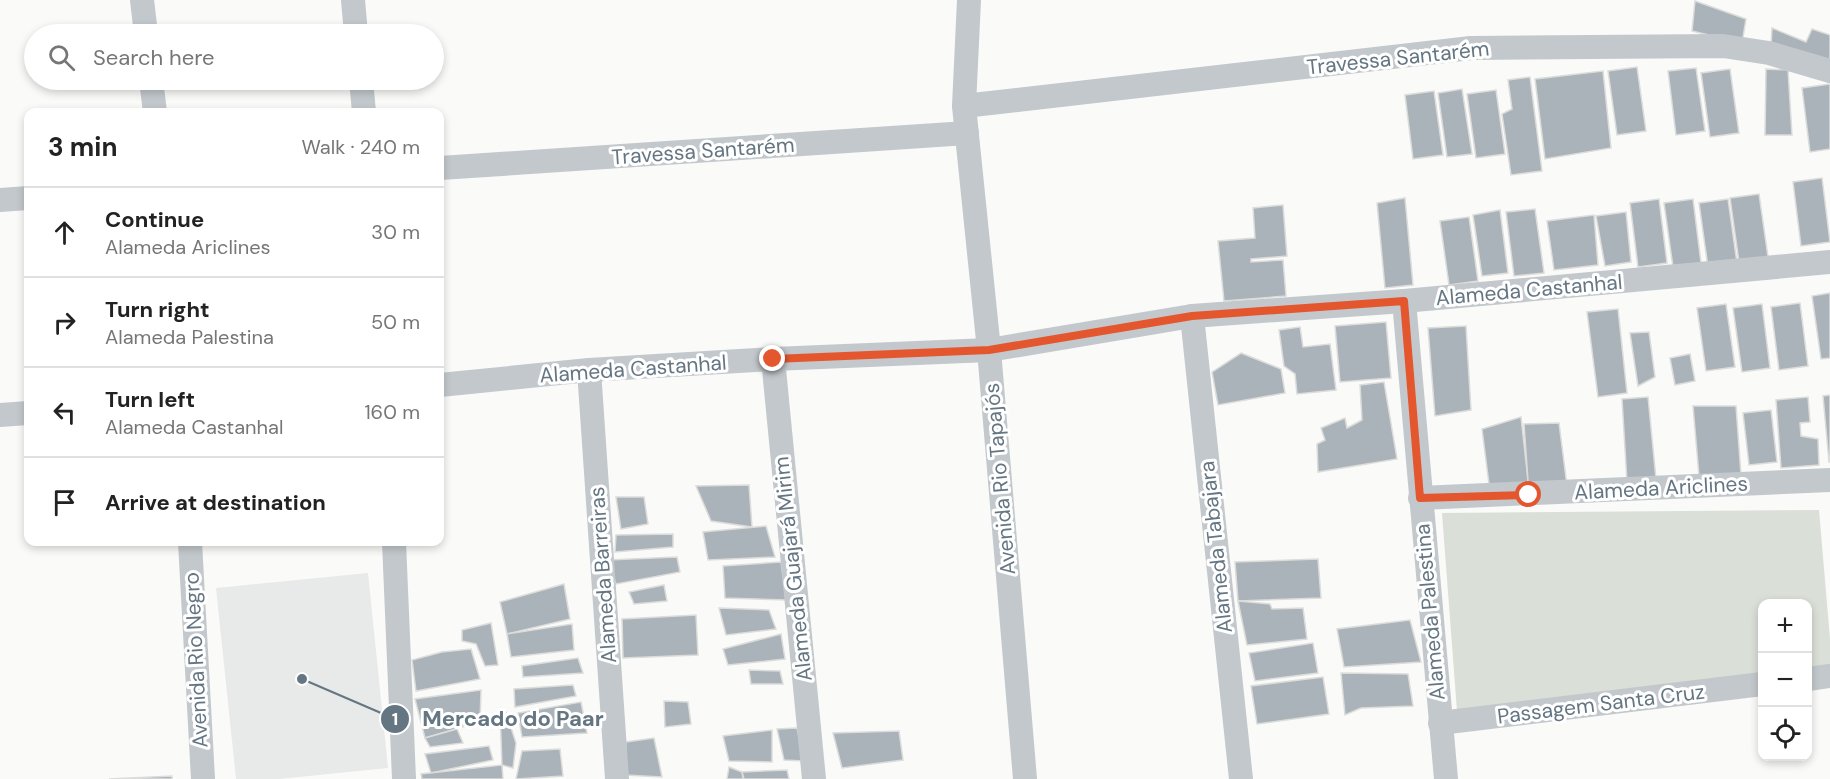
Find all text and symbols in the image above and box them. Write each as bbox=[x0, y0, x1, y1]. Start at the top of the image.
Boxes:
search box bbox=[24, 24, 444, 90]
street label: Travessa Santarém bbox=[1305, 34, 1491, 82]
icon: search bbox=[45, 41, 78, 74]
text: Search here bbox=[93, 43, 214, 72]
text: 3 min bbox=[48, 130, 117, 164]
street label: Travessa Santarém bbox=[611, 131, 795, 171]
text: Walk · 240 m bbox=[301, 134, 420, 160]
text: Continue bbox=[105, 205, 204, 234]
icon: ahead bbox=[48, 216, 81, 249]
text: 30 m bbox=[371, 219, 420, 245]
text: Alameda Ariclines bbox=[105, 234, 271, 260]
street label: Alameda Castanhal bbox=[1434, 268, 1624, 312]
text: Turn right bbox=[105, 295, 210, 324]
icon: right bbox=[48, 306, 81, 339]
text: 50 m bbox=[371, 309, 420, 335]
text: Alameda Palestina bbox=[105, 324, 274, 350]
route end bbox=[759, 345, 785, 371]
street label: Alameda Castanhal bbox=[539, 349, 727, 389]
street label: Avenida Rio Tapajós bbox=[978, 382, 1022, 576]
text: Turn left bbox=[105, 385, 195, 414]
icon: left bbox=[48, 396, 81, 429]
text: 160 m bbox=[364, 399, 420, 425]
text: Alameda Castanhal bbox=[105, 414, 283, 440]
street label: Alameda Guajará Mirim bbox=[767, 455, 819, 683]
street label: Alameda Tabajara bbox=[1193, 460, 1239, 634]
street label: Alameda Ariclines bbox=[1573, 469, 1749, 507]
route start bbox=[1515, 481, 1541, 507]
icon: arrive bbox=[48, 486, 81, 519]
street label: Alameda Barreiras bbox=[583, 486, 623, 664]
text: Arrive at destination bbox=[105, 488, 326, 517]
street label: Alameda Palestina bbox=[1408, 522, 1452, 702]
street label: Avenida Rio Negro bbox=[177, 571, 215, 749]
map controls bbox=[1758, 599, 1812, 761]
button: + bbox=[1758, 599, 1812, 653]
button: − bbox=[1758, 653, 1812, 707]
street label: Passagem Santa Cruz bbox=[1496, 677, 1706, 731]
callout: Mercado do Paar bbox=[380, 699, 615, 739]
text: Mercado do Paar bbox=[422, 704, 604, 733]
text: 1 bbox=[392, 707, 398, 731]
button: locate bbox=[1758, 707, 1812, 761]

